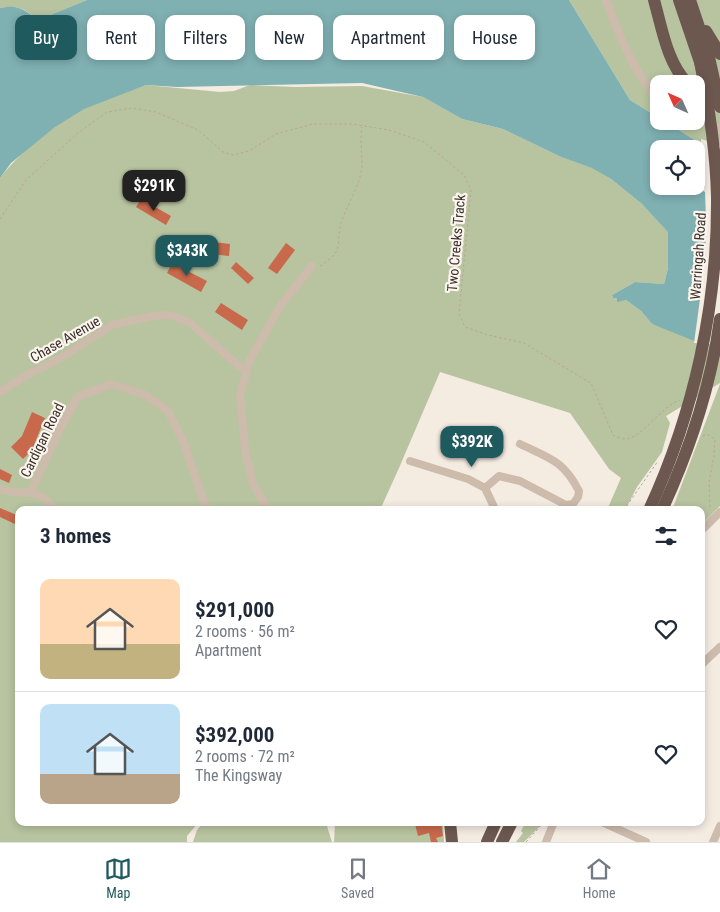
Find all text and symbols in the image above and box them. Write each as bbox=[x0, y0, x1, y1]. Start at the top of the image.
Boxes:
chip: Buy bbox=[15, 15, 77, 60]
chip: Rent bbox=[87, 15, 155, 60]
chip: Filters bbox=[165, 15, 245, 60]
chip: New bbox=[255, 15, 323, 60]
chip: Apartment bbox=[333, 15, 444, 60]
chip: House bbox=[454, 15, 535, 60]
north arrow bbox=[650, 75, 705, 130]
map controls bbox=[650, 75, 705, 195]
button: locate bbox=[650, 140, 705, 195]
pin: $291K bbox=[119, 170, 189, 212]
text: $291K bbox=[133, 176, 175, 195]
street label: Two Creeks Track bbox=[444, 193, 468, 292]
street label: Warringah Road bbox=[687, 212, 709, 300]
pin: $343K bbox=[152, 234, 222, 277]
text: $343K bbox=[166, 241, 208, 260]
street label: Chase Avenue bbox=[27, 312, 103, 365]
street label: Cardigan Road bbox=[17, 400, 67, 480]
pin: $392K bbox=[437, 426, 507, 468]
text: $392K bbox=[451, 432, 493, 451]
icon: filters bbox=[652, 522, 680, 550]
text: 3 homes bbox=[40, 524, 111, 548]
text: $291,000 bbox=[195, 598, 274, 622]
icon: home bbox=[80, 599, 140, 659]
icon: heart bbox=[652, 615, 680, 643]
text: 2 rooms · 56 m² bbox=[195, 622, 295, 641]
text: Apartment bbox=[195, 641, 262, 660]
text: $392,000 bbox=[195, 723, 274, 747]
icon: home bbox=[80, 724, 140, 784]
icon: heart bbox=[652, 740, 680, 768]
text: 2 rooms · 72 m² bbox=[195, 747, 295, 766]
text: The Kingsway bbox=[195, 766, 282, 785]
tab: Map bbox=[104, 855, 132, 901]
tab: Saved bbox=[341, 855, 374, 901]
tab: Home bbox=[583, 855, 616, 901]

